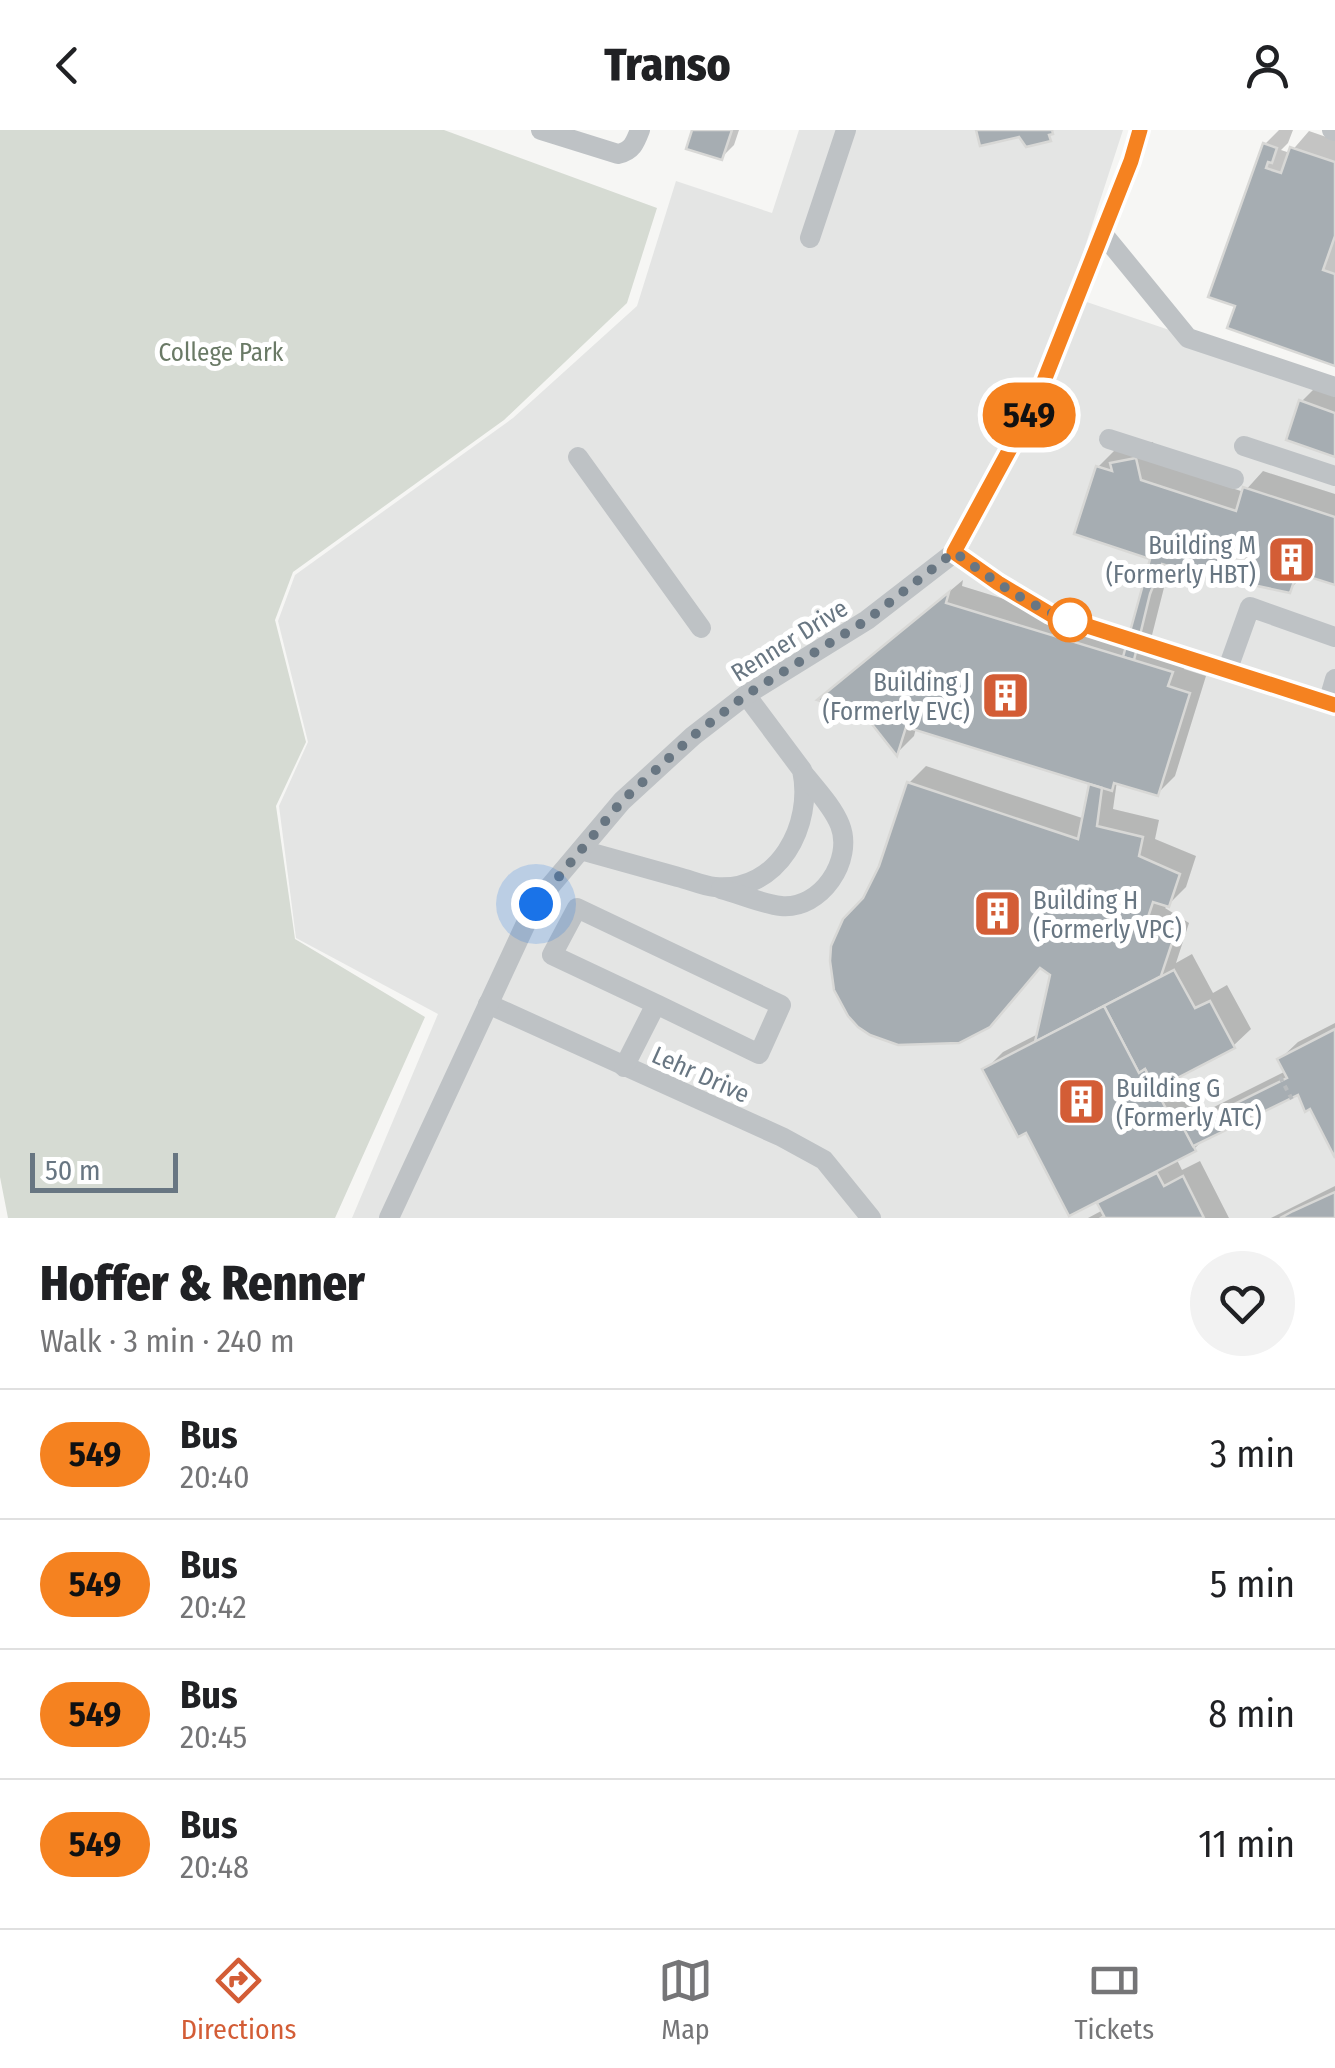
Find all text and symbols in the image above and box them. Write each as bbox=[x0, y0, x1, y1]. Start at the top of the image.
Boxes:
icon: back bbox=[40, 38, 95, 93]
text: Transo bbox=[604, 38, 731, 92]
icon: person bbox=[1240, 38, 1295, 93]
park label: College Park bbox=[159, 338, 284, 368]
line badge: 549 bbox=[972, 382, 1086, 448]
text: 549 bbox=[1003, 394, 1055, 436]
place label: Building M (Formerly HBT) bbox=[1106, 531, 1256, 590]
building icon: Building M (Formerly HBT) bbox=[1265, 533, 1317, 585]
street label: Renner Drive bbox=[726, 593, 853, 688]
unlabelled marker bbox=[1049, 599, 1091, 641]
place label: Building J (Formerly EVC) bbox=[823, 668, 970, 727]
building icon: Building J (Formerly EVC) bbox=[979, 670, 1031, 722]
your location bbox=[511, 879, 561, 929]
place label: Building H (Formerly VPC) bbox=[1033, 886, 1182, 945]
building icon: Building H (Formerly VPC) bbox=[972, 888, 1024, 940]
street label: Lehr Drive bbox=[647, 1040, 754, 1110]
place label: Building G (Formerly ATC) bbox=[1116, 1074, 1262, 1133]
building icon: Building G (Formerly ATC) bbox=[1055, 1076, 1107, 1128]
scale bar bbox=[30, 1148, 178, 1192]
text: 50 m bbox=[45, 1154, 101, 1187]
button: heart bbox=[1190, 1251, 1295, 1356]
text: Hoffer & Renner bbox=[40, 1255, 365, 1313]
text: Walk · 3 min · 240 m bbox=[40, 1322, 295, 1360]
text: Bus bbox=[180, 1412, 238, 1458]
text: 3 min bbox=[1210, 1431, 1295, 1477]
text: 549 bbox=[69, 1433, 121, 1475]
text: 20:40 bbox=[180, 1458, 250, 1496]
text: Bus bbox=[180, 1542, 238, 1588]
text: 5 min bbox=[1210, 1561, 1295, 1607]
text: 549 bbox=[69, 1563, 121, 1605]
text: 20:42 bbox=[180, 1588, 247, 1626]
text: Bus bbox=[180, 1672, 238, 1718]
text: 8 min bbox=[1208, 1691, 1295, 1737]
text: 549 bbox=[69, 1693, 121, 1735]
text: 20:45 bbox=[180, 1718, 247, 1756]
text: Bus bbox=[180, 1802, 238, 1848]
text: 11 min bbox=[1198, 1821, 1295, 1867]
text: 549 bbox=[69, 1823, 121, 1865]
text: 20:48 bbox=[180, 1848, 249, 1886]
tab: Directions bbox=[181, 1953, 297, 2046]
tab: Map bbox=[658, 1953, 713, 2046]
tab: Tickets bbox=[1074, 1953, 1154, 2046]

